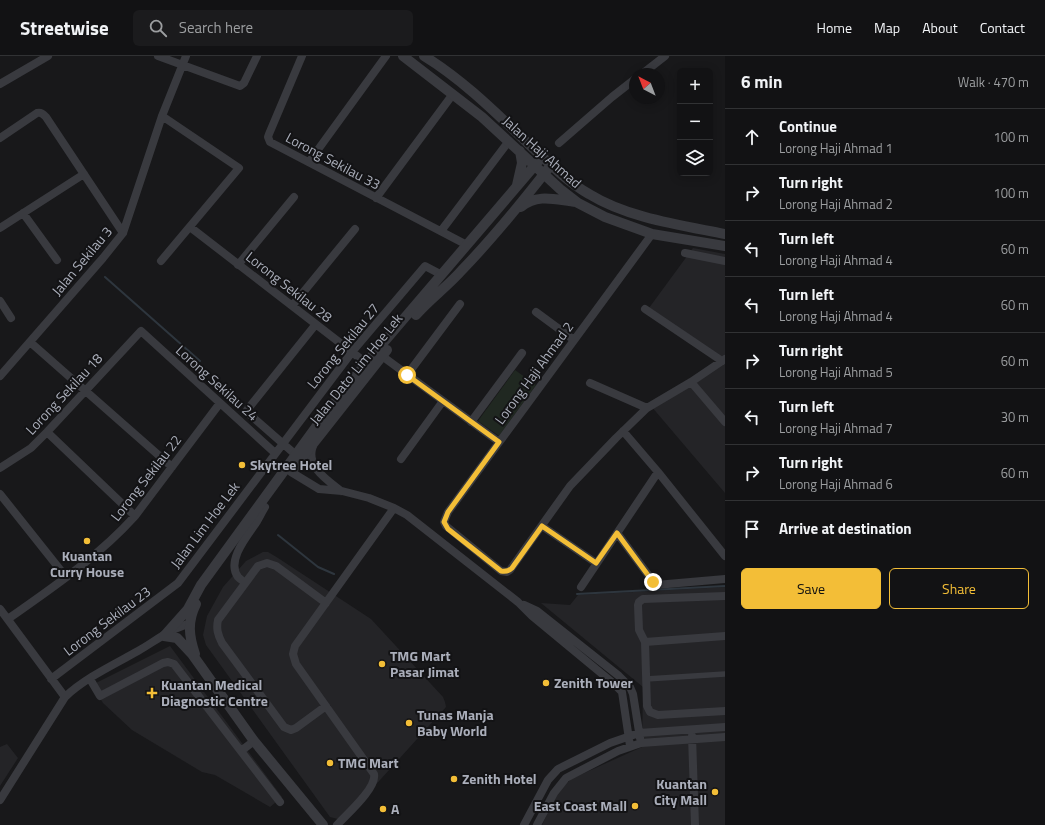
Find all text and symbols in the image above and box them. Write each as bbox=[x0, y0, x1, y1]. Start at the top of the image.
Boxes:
search box bbox=[133, 10, 413, 46]
text: Streetwise bbox=[20, 13, 109, 42]
text: Search here bbox=[179, 16, 253, 39]
icon: search bbox=[147, 17, 169, 39]
text: Home bbox=[817, 17, 852, 38]
text: Map bbox=[874, 17, 900, 38]
text: About bbox=[922, 17, 958, 38]
text: Contact bbox=[980, 17, 1025, 38]
north arrow bbox=[629, 68, 665, 104]
map controls bbox=[677, 68, 713, 176]
button: + bbox=[677, 68, 713, 104]
text: 6 min bbox=[741, 69, 782, 95]
text: Walk · 470 m bbox=[958, 72, 1029, 92]
button: − bbox=[677, 104, 713, 140]
street label: Jalan Haji Ahmad bbox=[498, 111, 586, 193]
text: Continue bbox=[779, 115, 837, 138]
icon: ahead bbox=[741, 126, 763, 148]
street label: Lorong Sekilau 33 bbox=[282, 127, 384, 194]
text: 100 m bbox=[993, 127, 1029, 147]
text: Lorong Haji Ahmad 1 bbox=[779, 138, 893, 158]
button: layers bbox=[677, 140, 713, 176]
text: Turn right bbox=[779, 171, 843, 194]
icon: right bbox=[741, 182, 763, 204]
text: 100 m bbox=[993, 183, 1029, 203]
text: Lorong Haji Ahmad 2 bbox=[779, 194, 893, 214]
street label: Jalan Sekilau 3 bbox=[46, 221, 117, 300]
text: Turn left bbox=[779, 227, 834, 250]
icon: left bbox=[741, 238, 763, 260]
text: 60 m bbox=[1001, 239, 1029, 259]
street label: Lorong Sekilau 28 bbox=[242, 246, 337, 327]
text: Lorong Haji Ahmad 4 bbox=[779, 250, 893, 270]
text: Turn left bbox=[779, 283, 834, 306]
icon: left bbox=[741, 294, 763, 316]
text: 60 m bbox=[1001, 295, 1029, 315]
street label: Lorong Sekilau 27 bbox=[301, 298, 384, 393]
text: Lorong Haji Ahmad 4 bbox=[779, 306, 893, 326]
street label: Jalan Dato' Lim Hoe Lek bbox=[304, 308, 407, 429]
street label: Lorong Haji Ahmad 2 bbox=[489, 317, 578, 428]
text: Turn right bbox=[779, 339, 843, 362]
street label: Lorong Sekilau 24 bbox=[171, 340, 263, 426]
street label: Lorong Sekilau 18 bbox=[20, 348, 107, 439]
icon: right bbox=[741, 350, 763, 372]
text: 60 m bbox=[1001, 351, 1029, 371]
text: Lorong Haji Ahmad 5 bbox=[779, 362, 893, 382]
route start bbox=[398, 366, 416, 384]
text: Turn left bbox=[779, 395, 834, 418]
icon: left bbox=[741, 406, 763, 428]
text: 30 m bbox=[1001, 407, 1029, 427]
text: Lorong Haji Ahmad 7 bbox=[779, 418, 893, 438]
street label: Lorong Sekilau 22 bbox=[105, 430, 186, 525]
text: Turn right bbox=[779, 451, 843, 474]
place label: Skytree Hotel bbox=[250, 454, 332, 475]
marker: Skytree Hotel bbox=[237, 460, 247, 470]
icon: right bbox=[741, 462, 763, 484]
text: 60 m bbox=[1001, 463, 1029, 483]
text: Lorong Haji Ahmad 6 bbox=[779, 474, 893, 494]
street label: Jalan Lim Hoe Lek bbox=[165, 477, 244, 572]
text: Arrive at destination bbox=[779, 517, 912, 540]
icon: arrive bbox=[741, 518, 763, 540]
marker: Kuantan Curry House bbox=[82, 536, 92, 546]
place label: Kuantan Curry House bbox=[50, 545, 124, 582]
button: Save bbox=[741, 568, 881, 609]
button: Share bbox=[889, 568, 1029, 609]
route end bbox=[644, 573, 662, 591]
street label: Lorong Sekilau 23 bbox=[59, 581, 155, 661]
place label: TMG Mart Pasar Jimat bbox=[390, 645, 459, 682]
marker: TMG Mart Pasar Jimat bbox=[377, 659, 387, 669]
place label: Zenith Tower bbox=[554, 672, 633, 693]
place label: Kuantan Medical Diagnostic Centre bbox=[161, 674, 268, 711]
marker: Zenith Tower bbox=[541, 678, 551, 688]
marker: Kuantan Medical Diagnostic Centre bbox=[146, 687, 158, 699]
place label: Tunas Manja Baby World bbox=[417, 704, 494, 741]
marker: Tunas Manja Baby World bbox=[404, 718, 414, 728]
place label: TMG Mart bbox=[338, 752, 398, 773]
marker: TMG Mart bbox=[325, 758, 335, 768]
place label: Zenith Hotel bbox=[462, 768, 537, 789]
place label: Kuantan City Mall bbox=[654, 773, 707, 810]
marker: Zenith Hotel bbox=[449, 774, 459, 784]
marker: Kuantan City Mall bbox=[710, 787, 720, 797]
place label: East Coast Mall bbox=[534, 795, 627, 816]
place label: A bbox=[391, 798, 400, 819]
marker: East Coast Mall bbox=[630, 801, 640, 811]
marker: A bbox=[378, 804, 388, 814]

